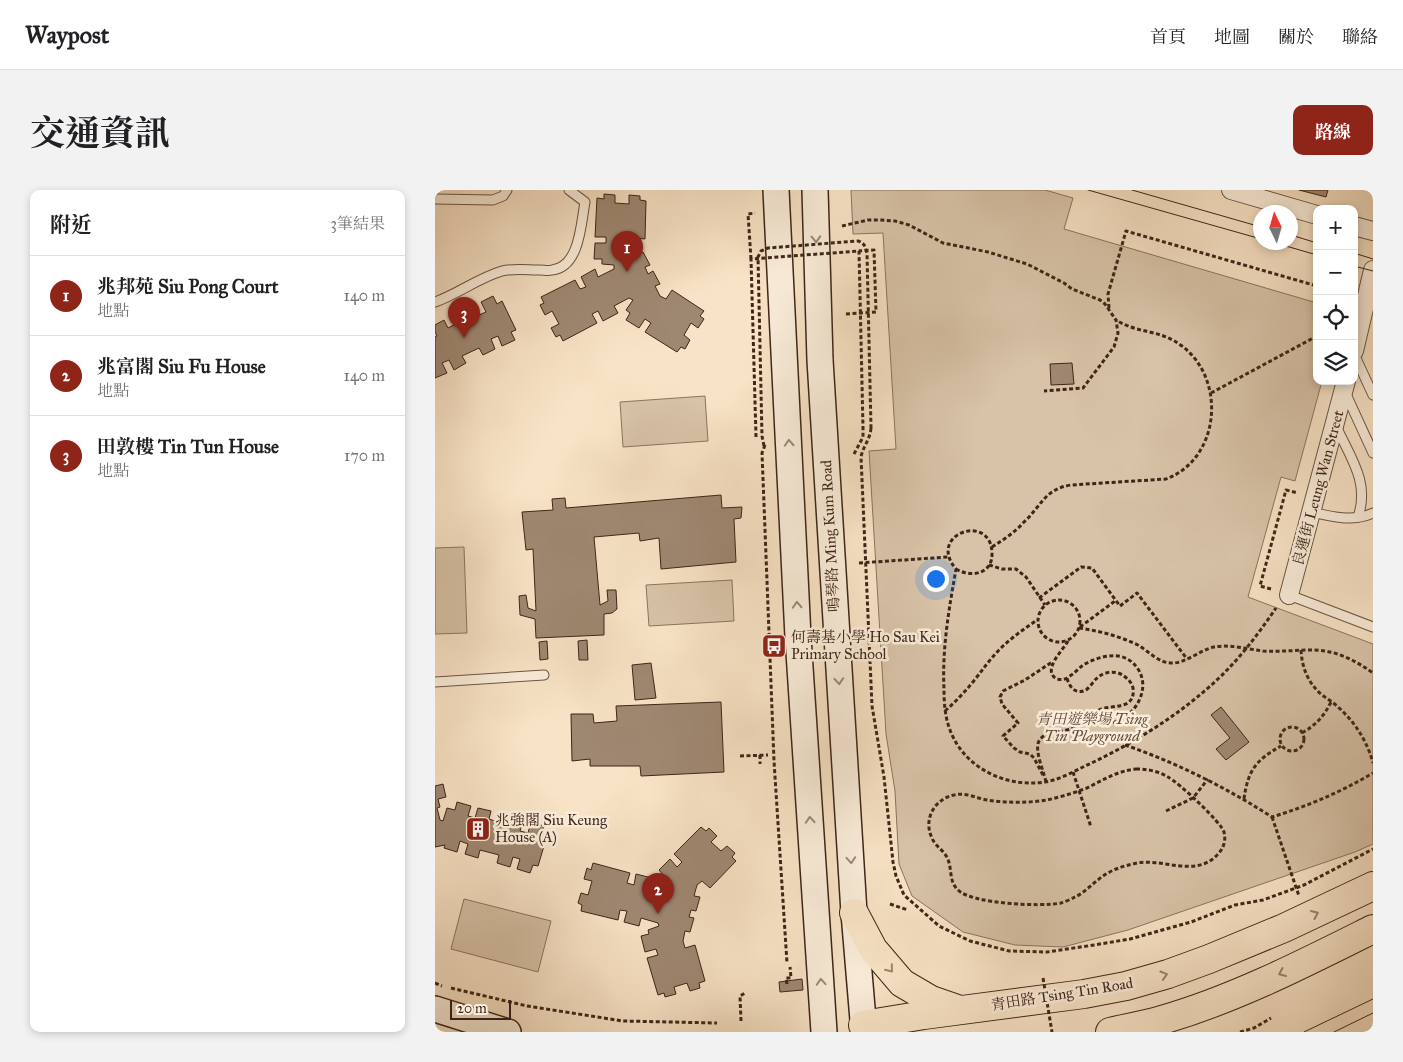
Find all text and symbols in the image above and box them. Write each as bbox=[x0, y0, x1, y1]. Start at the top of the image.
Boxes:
text: Waypost bbox=[25, 20, 109, 50]
text: 首頁 bbox=[1150, 26, 1186, 48]
text: 地圖 bbox=[1214, 26, 1250, 48]
text: 關於 bbox=[1278, 26, 1314, 48]
text: 聯絡 bbox=[1342, 26, 1378, 48]
button: 路線 bbox=[1293, 105, 1373, 155]
text: 交通資訊 bbox=[30, 112, 170, 155]
north arrow bbox=[1253, 205, 1298, 250]
map controls bbox=[1313, 205, 1358, 385]
button: + bbox=[1313, 205, 1358, 250]
text: 附近 bbox=[50, 212, 92, 238]
text: 3筆結果 bbox=[331, 214, 385, 233]
pin: 1 bbox=[611, 231, 643, 272]
one-way arrow bbox=[811, 235, 822, 243]
button: − bbox=[1313, 250, 1358, 295]
text: 兆邦苑 Siu Pong Court bbox=[97, 275, 278, 298]
text: 1 bbox=[63, 286, 69, 305]
text: 140 m bbox=[344, 286, 385, 305]
button: locate bbox=[1313, 295, 1358, 340]
pin: 3 bbox=[448, 297, 480, 338]
text: 地點 bbox=[97, 301, 129, 320]
button: layers bbox=[1313, 340, 1358, 385]
text: 兆富閣 Siu Fu House bbox=[97, 355, 266, 378]
text: 2 bbox=[62, 366, 70, 385]
text: 140 m bbox=[344, 366, 385, 385]
text: 地點 bbox=[97, 381, 129, 400]
street label: 良運街 Leung Wan Street bbox=[1289, 408, 1348, 568]
text: 田敦樓 Tin Tun House bbox=[97, 435, 279, 458]
one-way arrow bbox=[783, 439, 794, 447]
text: 3 bbox=[63, 446, 69, 465]
text: 170 m bbox=[344, 446, 385, 465]
street label: 鳴琴路 Ming Kum Road bbox=[817, 459, 843, 613]
text: 地點 bbox=[97, 461, 129, 480]
your location bbox=[923, 566, 949, 592]
one-way arrow bbox=[791, 601, 802, 609]
place label: 何壽基小學 Ho Sau Kei Primary School bbox=[791, 628, 940, 663]
bus stop icon: 何壽基小學 Ho Sau Kei Primary School bbox=[761, 633, 787, 659]
one-way arrow bbox=[833, 677, 844, 685]
park label: 青田遊樂場 Tsing Tin Playground bbox=[1036, 710, 1149, 745]
place label: 兆強閣 Siu Keung House (A) bbox=[495, 811, 608, 847]
one-way arrow bbox=[805, 815, 816, 823]
building icon: 兆強閣 Siu Keung House (A) bbox=[465, 816, 491, 842]
one-way arrow bbox=[845, 856, 856, 864]
pin: 2 bbox=[642, 873, 674, 914]
one-way arrow bbox=[1310, 910, 1319, 921]
one-way arrow bbox=[884, 963, 892, 972]
one-way arrow bbox=[1278, 967, 1287, 978]
one-way arrow bbox=[1159, 970, 1168, 980]
street label: 青田路 Tsing Tin Road bbox=[990, 974, 1135, 1014]
one-way arrow bbox=[815, 978, 826, 986]
scale bar bbox=[450, 997, 511, 1020]
text: 20 m bbox=[457, 1000, 487, 1017]

